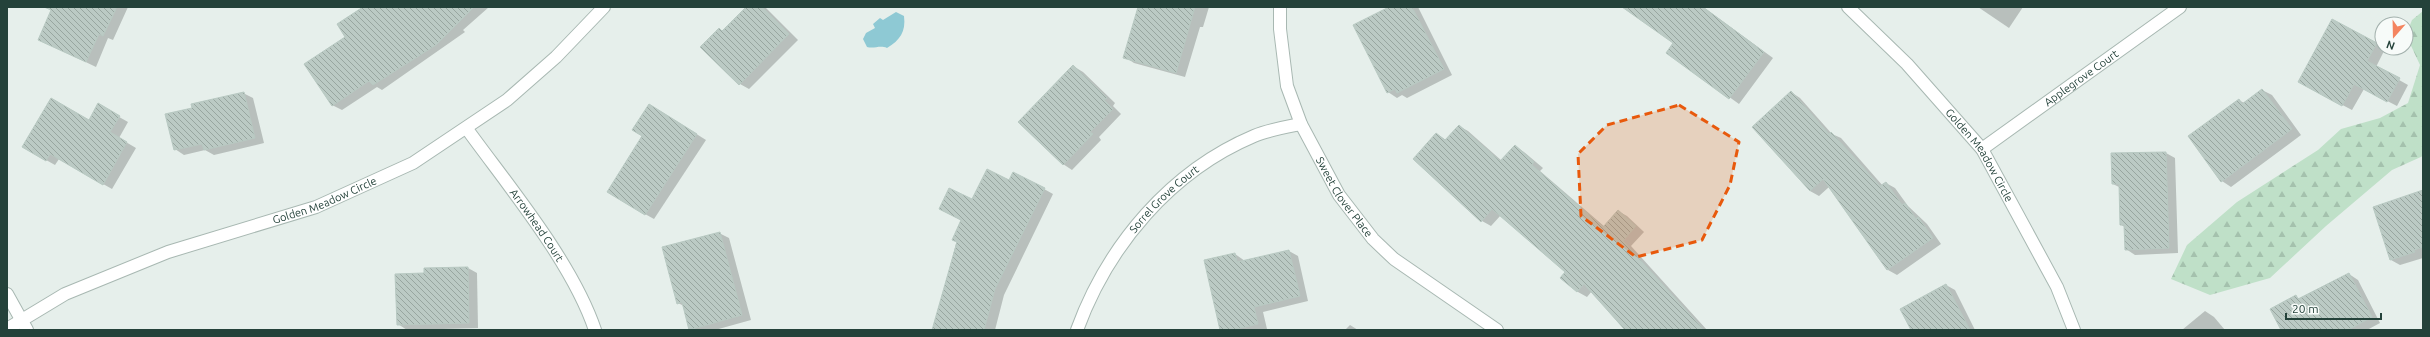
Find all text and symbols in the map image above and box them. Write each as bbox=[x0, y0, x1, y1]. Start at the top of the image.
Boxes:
north arrow bbox=[2374, 16, 2414, 56]
text: N bbox=[2385, 38, 2396, 52]
street label: Applegrove Court bbox=[2042, 47, 2121, 108]
street label: Golden Meadow Circle bbox=[1943, 106, 2015, 204]
street label: Sweet Clover Place bbox=[1314, 155, 1375, 239]
street label: Sorrel Grove Court bbox=[1127, 163, 1202, 235]
street label: Golden Meadow Circle bbox=[271, 174, 378, 226]
street label: Arrowhead Court bbox=[508, 187, 566, 264]
scale bar bbox=[2286, 295, 2381, 321]
text: 20 m bbox=[2292, 302, 2319, 315]

